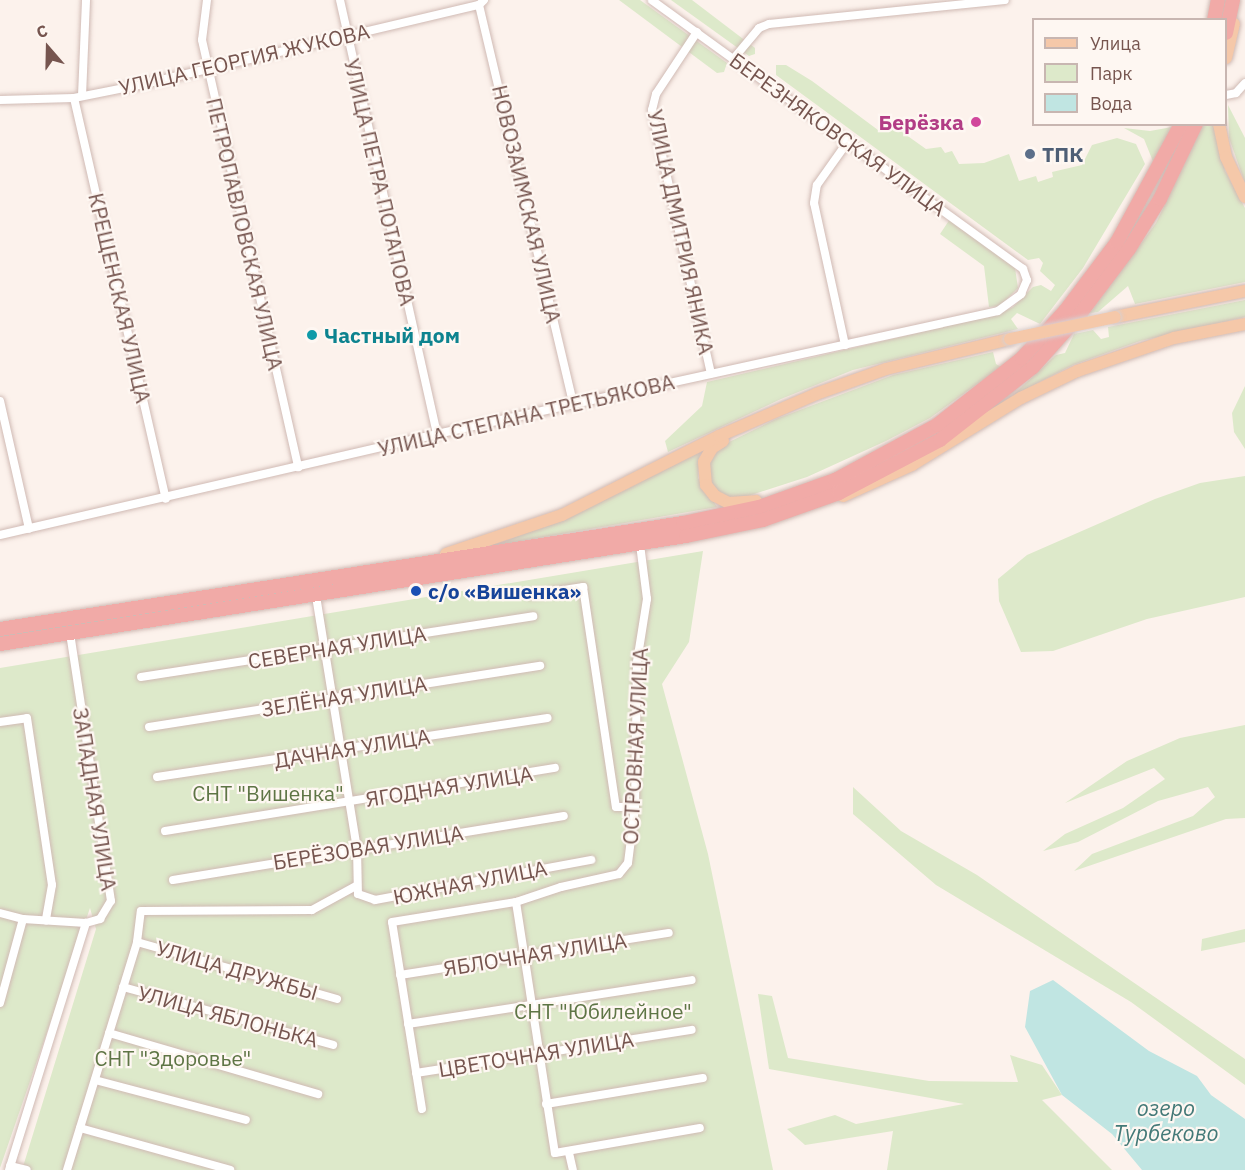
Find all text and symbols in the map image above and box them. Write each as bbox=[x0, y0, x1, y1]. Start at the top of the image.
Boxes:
north arrow bbox=[18, 18, 78, 78]
street label: УЛИЦА ГЕОРГИЯ ЖУКОВА bbox=[116, 18, 372, 100]
legend bbox=[1032, 18, 1227, 126]
text: С bbox=[34, 20, 50, 42]
text: Улица bbox=[1090, 32, 1141, 55]
street label: БЕРЕЗНЯКОВСКАЯ УЛИЦА bbox=[725, 47, 951, 221]
street label: УЛИЦА ПЕТРА ПОТАПОВА bbox=[339, 56, 421, 308]
text: Парк bbox=[1090, 62, 1132, 85]
street label: НОВОЗАИМСКАЯ УЛИЦА bbox=[487, 82, 567, 326]
text: Вода bbox=[1090, 92, 1132, 115]
street label: ПЕТРОПАВЛОВСКАЯ УЛИЦА bbox=[201, 95, 289, 373]
street label: УЛИЦА ДМИТРИЯ ЯНИКА bbox=[643, 107, 719, 357]
place label: Берёзка bbox=[879, 109, 964, 135]
marker: Берёзка bbox=[969, 115, 983, 129]
place label: ТПК bbox=[1042, 141, 1083, 167]
marker: ТПК bbox=[1023, 147, 1037, 161]
street label: КРЕЩЕНСКАЯ УЛИЦА bbox=[84, 190, 156, 406]
place label: Частный дом bbox=[324, 322, 460, 348]
marker: Частный дом bbox=[305, 328, 319, 342]
street label: УЛИЦА СТЕПАНА ТРЕТЬЯКОВА bbox=[375, 369, 677, 461]
place label: с/о «Вишенка» bbox=[428, 578, 581, 604]
marker: с/о «Вишенка» bbox=[409, 584, 423, 598]
street label: СЕВЕРНАЯ УЛИЦА bbox=[246, 620, 428, 674]
street label: ОСТРОВНАЯ УЛИЦА bbox=[617, 647, 653, 845]
street label: ЗЕЛЁНАЯ УЛИЦА bbox=[259, 670, 429, 722]
street label: ЗАПАДНАЯ УЛИЦА bbox=[68, 705, 122, 893]
street label: ДАЧНАЯ УЛИЦА bbox=[272, 723, 432, 773]
street label: ЯГОДНАЯ УЛИЦА bbox=[364, 760, 534, 812]
park label: СНТ "Вишенка" bbox=[192, 780, 344, 806]
street label: БЕРЁЗОВАЯ УЛИЦА bbox=[271, 819, 465, 875]
street label: ЮЖНАЯ УЛИЦА bbox=[391, 855, 549, 909]
street label: ЯБЛОЧНАЯ УЛИЦА bbox=[441, 927, 629, 981]
street label: УЛИЦА ДРУЖБЫ bbox=[153, 935, 321, 1005]
street label: УЛИЦА ЯБЛОНЬКА bbox=[135, 980, 321, 1052]
park label: СНТ "Юбилейное" bbox=[514, 998, 692, 1024]
street label: ЦВЕТОЧНАЯ УЛИЦА bbox=[437, 1026, 635, 1082]
park label: СНТ "Здоровье" bbox=[95, 1045, 251, 1071]
water label: озеро Турбеково bbox=[1113, 1094, 1219, 1146]

